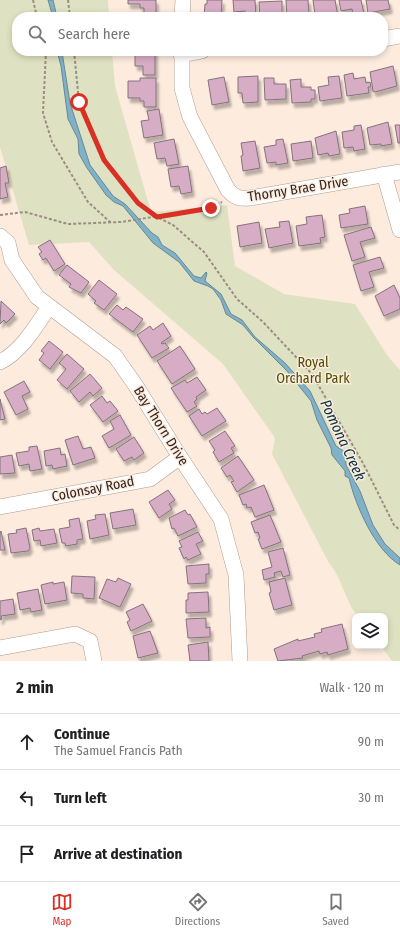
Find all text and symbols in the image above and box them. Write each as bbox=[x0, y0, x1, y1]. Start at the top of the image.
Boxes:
search box bbox=[12, 12, 388, 56]
icon: search bbox=[26, 23, 48, 45]
text: Search here bbox=[58, 25, 130, 43]
route start bbox=[70, 93, 88, 111]
street label: Thorny Brae Drive bbox=[246, 173, 350, 205]
route end bbox=[202, 199, 220, 217]
park label: Royal Orchard Park bbox=[276, 354, 350, 387]
street label: Bay Thorn Drive bbox=[130, 383, 192, 469]
water label: Pomona Creek bbox=[316, 397, 370, 484]
street label: Colonsay Road bbox=[50, 473, 136, 505]
map controls bbox=[352, 613, 388, 649]
button: layers bbox=[352, 613, 388, 649]
text: 2 min bbox=[16, 677, 54, 698]
text: Walk · 120 m bbox=[319, 680, 384, 695]
text: Continue bbox=[54, 725, 110, 743]
icon: ahead bbox=[16, 731, 38, 753]
text: 90 m bbox=[358, 734, 384, 749]
text: The Samuel Francis Path bbox=[54, 743, 183, 758]
icon: left bbox=[16, 787, 38, 809]
text: Turn left bbox=[54, 789, 107, 807]
text: 30 m bbox=[358, 790, 384, 805]
icon: arrive bbox=[16, 843, 38, 865]
text: Arrive at destination bbox=[54, 845, 182, 863]
tab: Map bbox=[51, 891, 73, 928]
tab: Directions bbox=[175, 891, 220, 928]
tab: Saved bbox=[322, 891, 349, 928]

